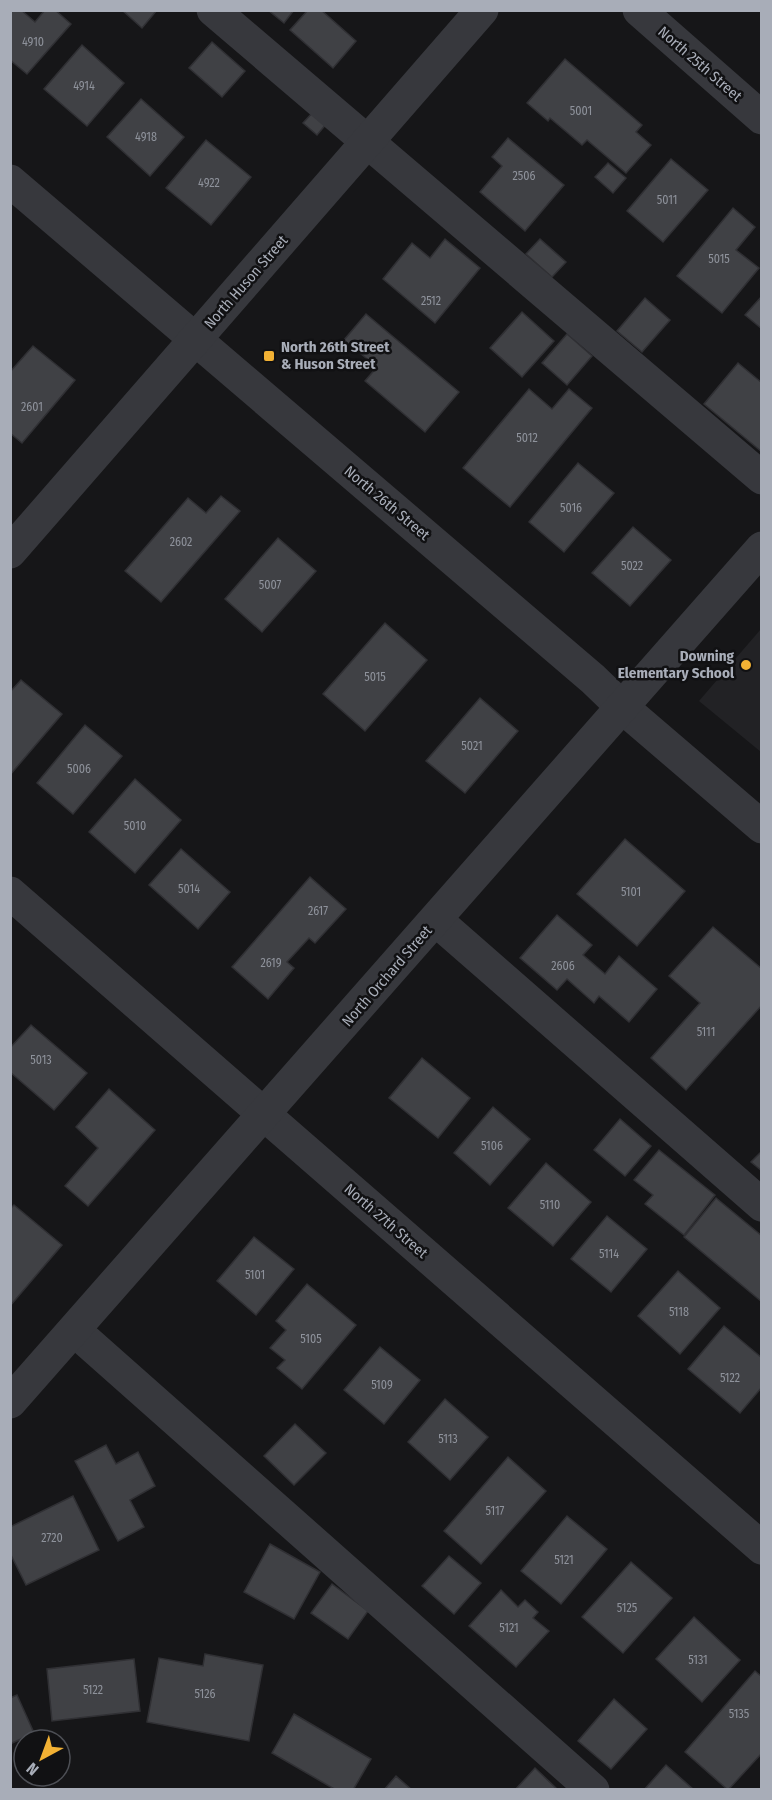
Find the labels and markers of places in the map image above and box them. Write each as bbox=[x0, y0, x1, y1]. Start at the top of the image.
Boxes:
place label: North 26th Street & Huson Street bbox=[281, 338, 390, 373]
marker: North 26th Street & Huson Street bbox=[262, 349, 276, 363]
place label: Downing Elementary School bbox=[618, 647, 735, 682]
marker: Downing Elementary School bbox=[739, 658, 753, 672]

